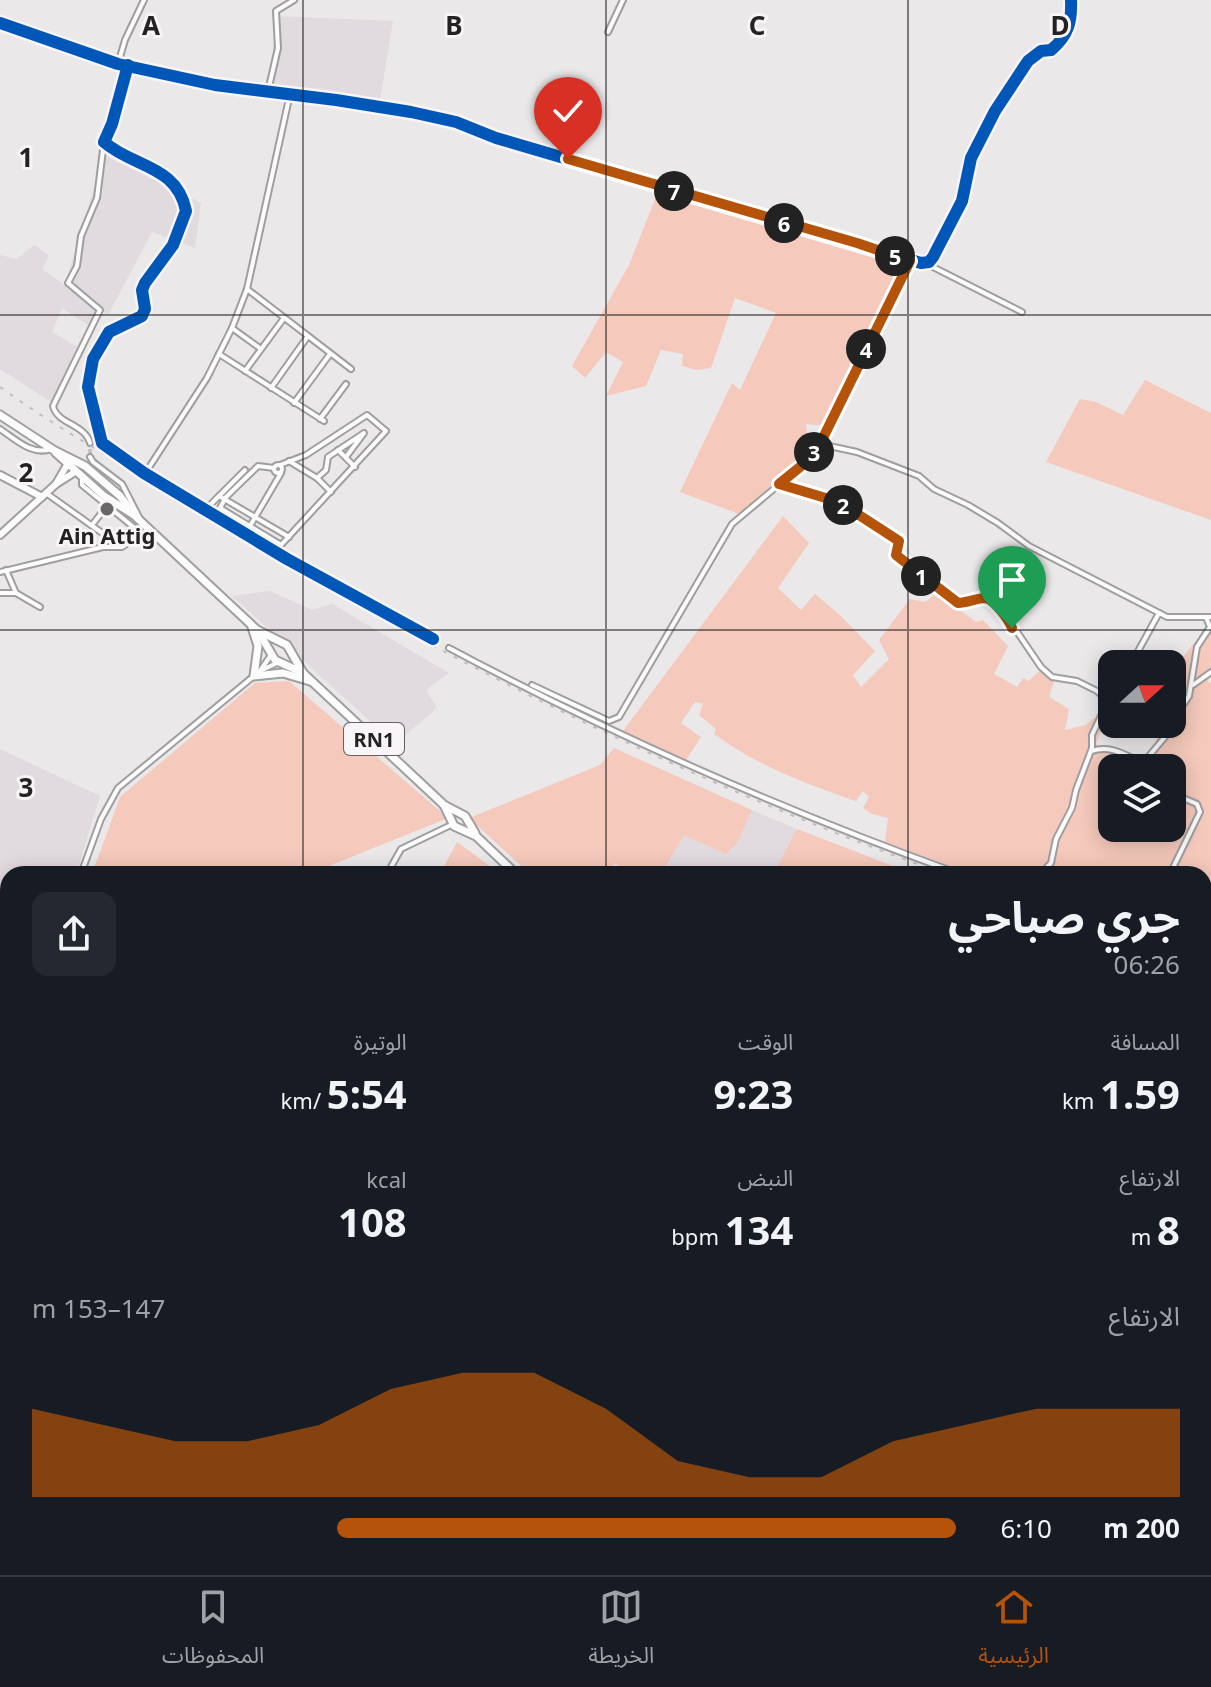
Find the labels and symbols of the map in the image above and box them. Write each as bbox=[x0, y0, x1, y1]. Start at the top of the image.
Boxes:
text: A bbox=[142, 7, 160, 43]
text: B bbox=[445, 7, 463, 43]
text: C bbox=[749, 7, 765, 43]
text: D bbox=[1050, 7, 1070, 43]
pin bbox=[534, 77, 602, 159]
text: 1 bbox=[19, 139, 33, 175]
pin: 7 bbox=[654, 171, 694, 211]
pin: 6 bbox=[764, 203, 804, 243]
pin: 5 bbox=[875, 236, 915, 276]
pin: 4 bbox=[846, 329, 886, 369]
pin: 3 bbox=[794, 432, 834, 472]
text: 2 bbox=[19, 454, 34, 490]
pin: 2 bbox=[823, 485, 863, 525]
marker: Ain Attig bbox=[98, 500, 116, 518]
place label: Ain Attig bbox=[59, 520, 155, 550]
pin bbox=[978, 546, 1046, 628]
pin: 1 bbox=[901, 556, 941, 596]
north arrow bbox=[1098, 650, 1186, 738]
road number: RN1 bbox=[344, 723, 404, 755]
text: 3 bbox=[19, 769, 33, 805]

